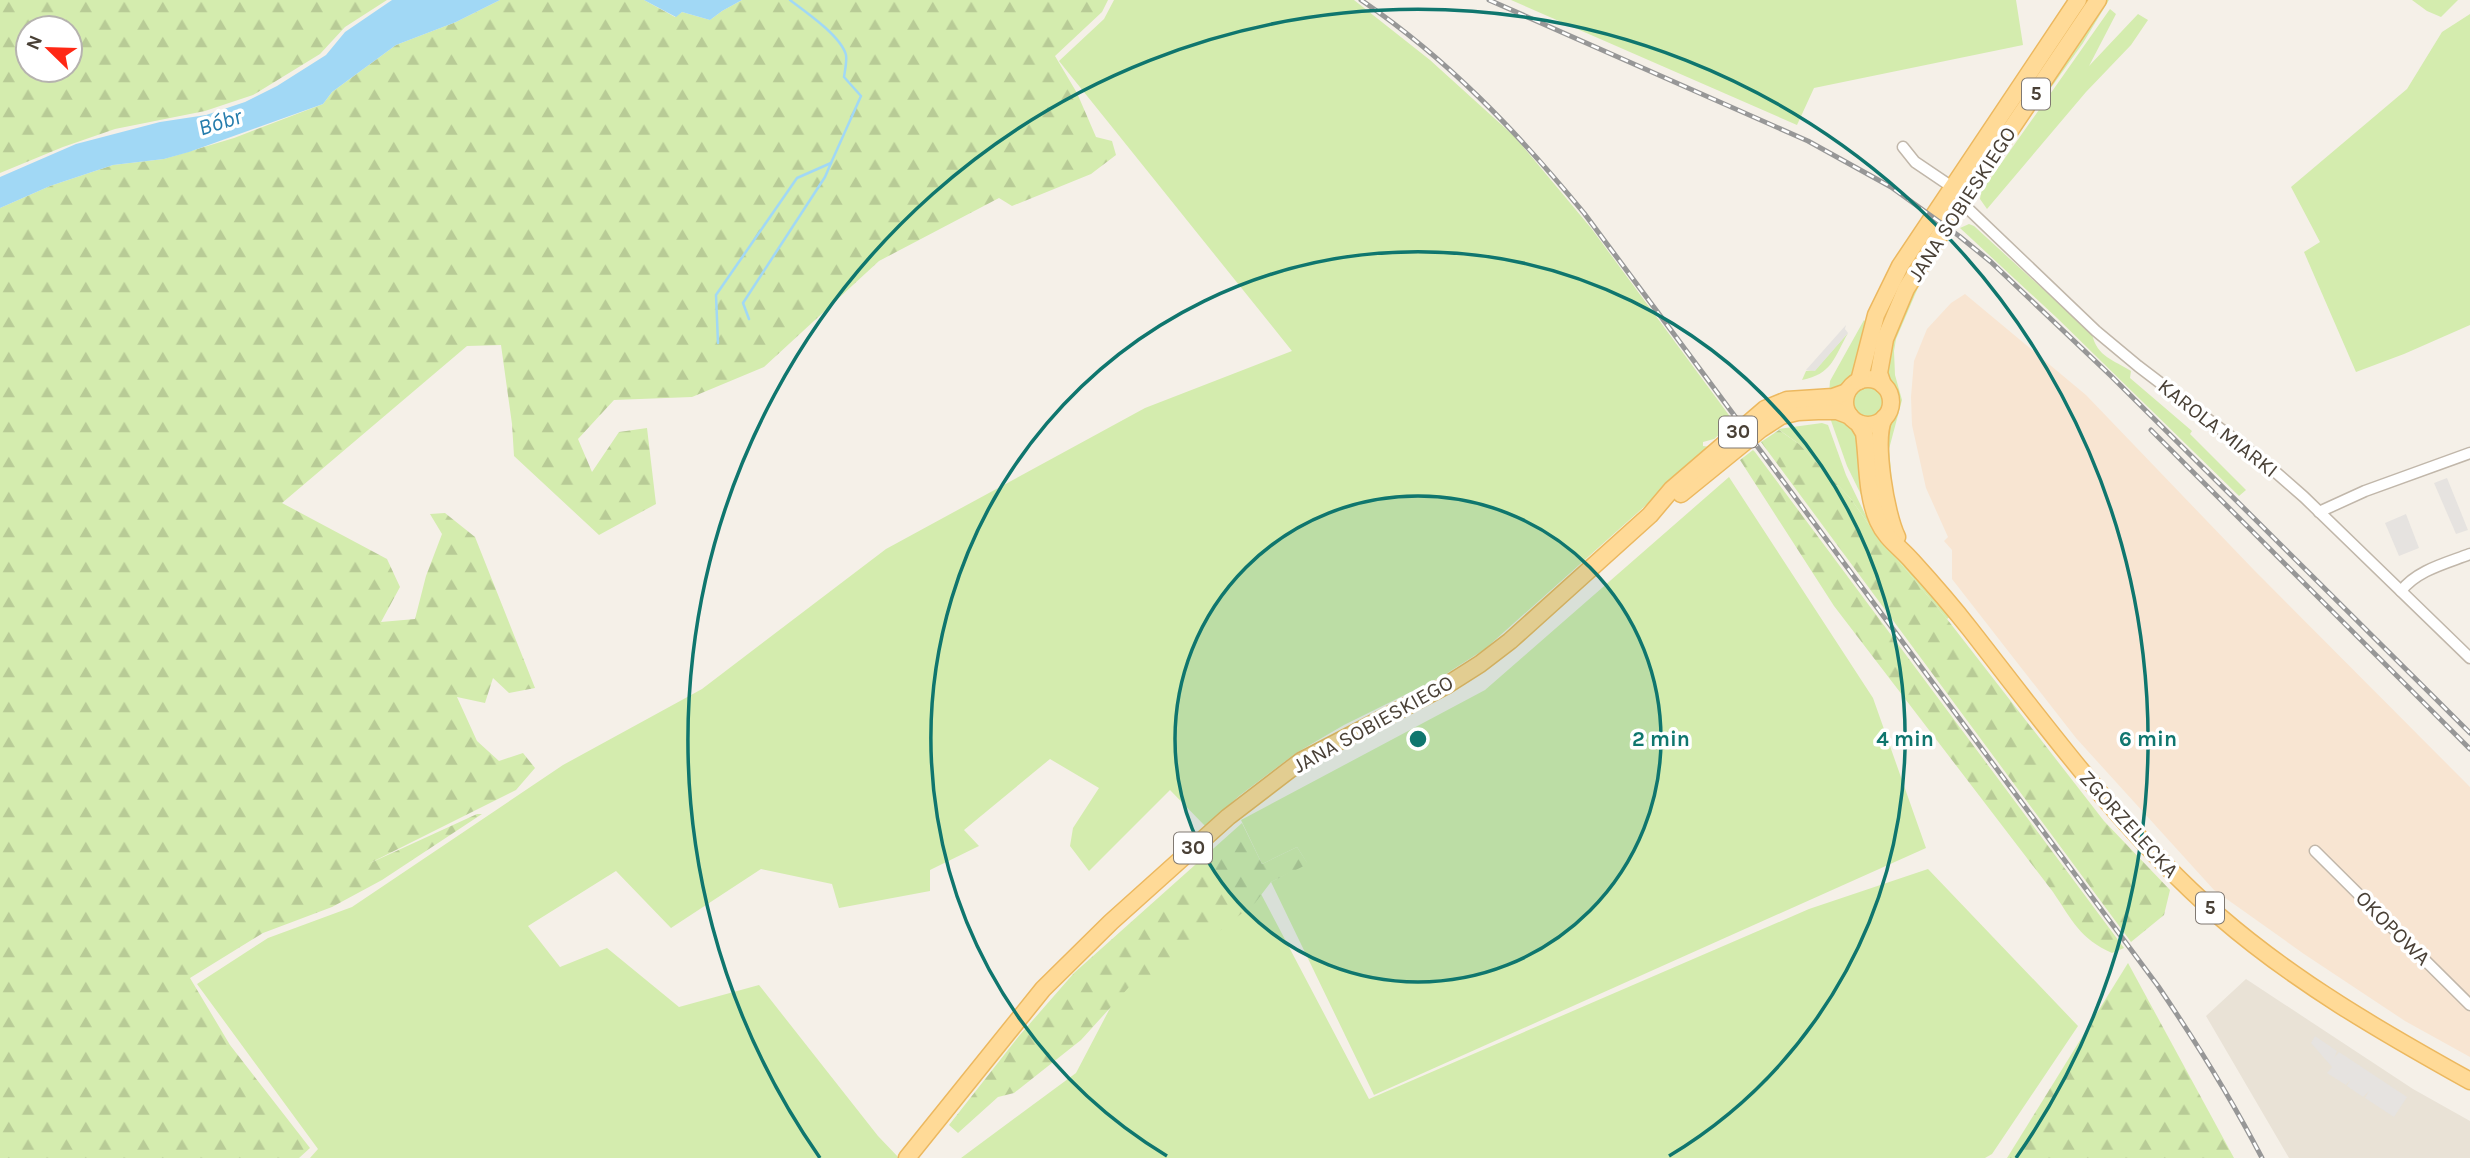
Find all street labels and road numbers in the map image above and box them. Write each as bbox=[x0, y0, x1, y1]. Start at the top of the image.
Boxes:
road number: 5 bbox=[2022, 78, 2050, 110]
street label: JANA SOBIESKIEGO bbox=[1903, 122, 2021, 286]
street label: KAROLA MIARKI bbox=[2153, 374, 2283, 482]
road number: 30 bbox=[1719, 416, 1757, 448]
street label: JANA SOBIESKIEGO bbox=[1289, 670, 1457, 778]
street label: ZGORZELECKA bbox=[2075, 765, 2183, 883]
road number: 30 bbox=[1174, 832, 1212, 863]
street label: OKOPOWA bbox=[2351, 886, 2435, 970]
road number: 5 bbox=[2196, 893, 2224, 924]

